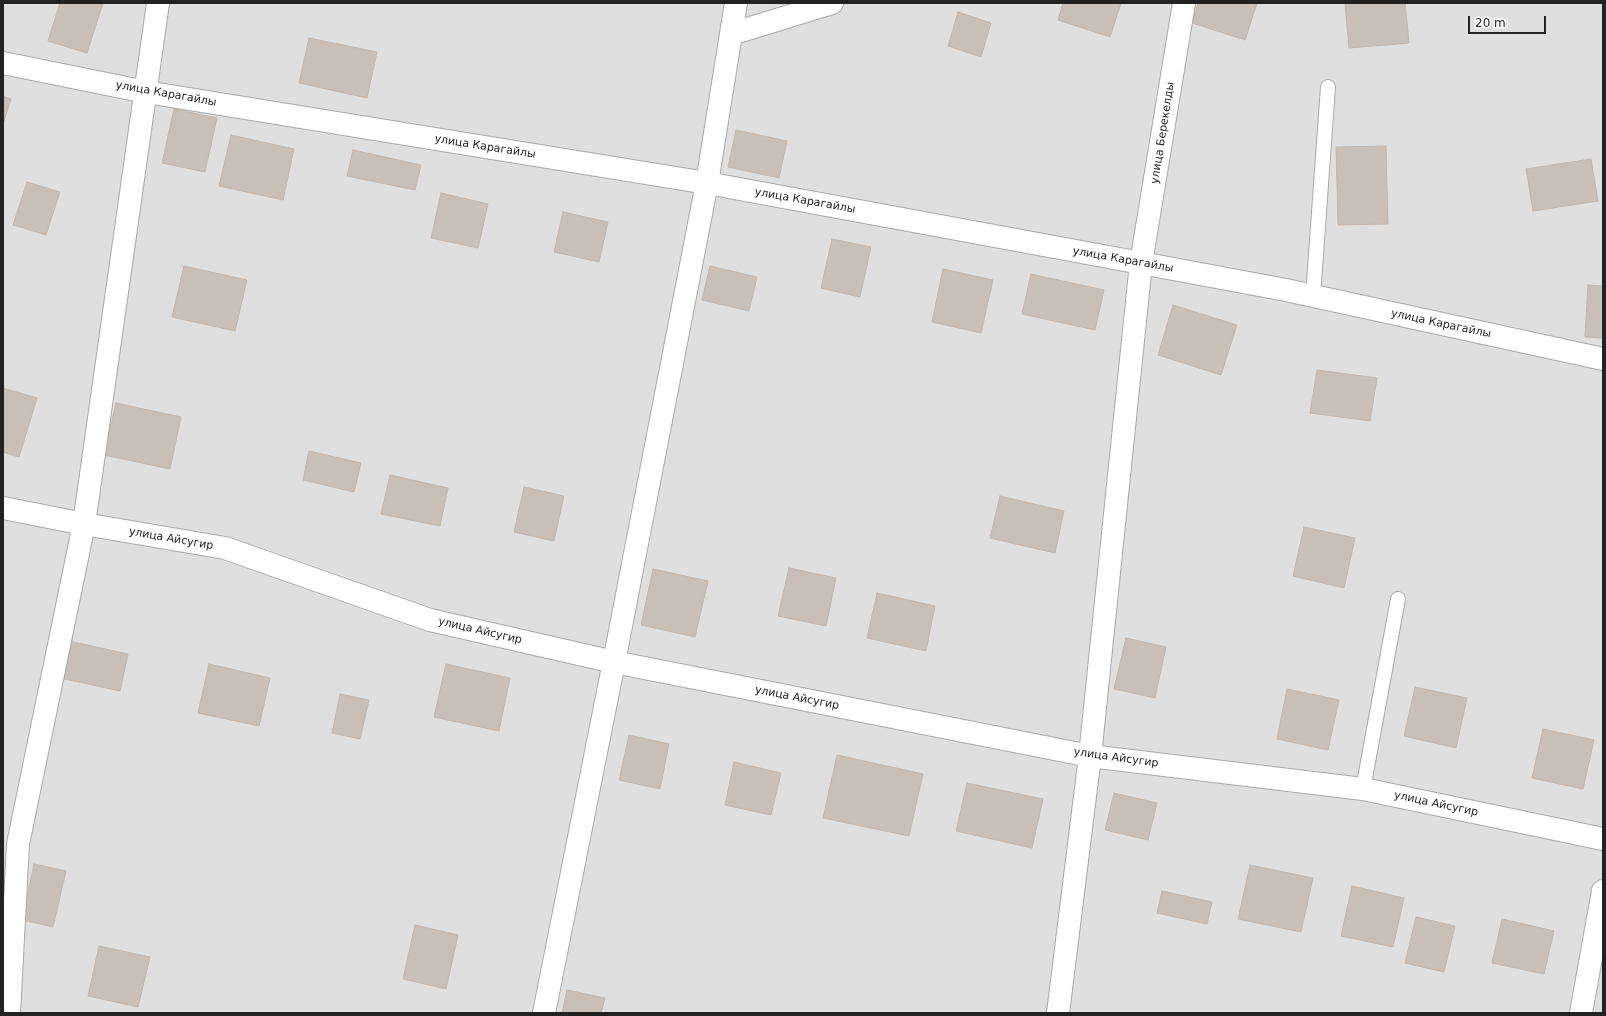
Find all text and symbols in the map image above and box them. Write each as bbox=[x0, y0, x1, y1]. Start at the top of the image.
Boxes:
scale bar bbox=[1470, 8, 1548, 34]
text: 20 m bbox=[1475, 16, 1506, 30]
street label: улица Карагайлы bbox=[115, 79, 217, 109]
street label: улица Берекелды bbox=[1148, 81, 1178, 185]
street label: улица Карагайлы bbox=[434, 132, 536, 162]
street label: улица Карагайлы bbox=[754, 186, 856, 216]
street label: улица Карагайлы bbox=[1072, 245, 1174, 275]
street label: улица Карагайлы bbox=[1390, 307, 1492, 341]
street label: улица Айсугир bbox=[128, 525, 214, 553]
street label: улица Айсугир bbox=[437, 615, 523, 647]
street label: улица Айсугир bbox=[754, 683, 840, 713]
street label: улица Айсугир bbox=[1073, 746, 1159, 770]
street label: улица Айсугир bbox=[1393, 789, 1479, 819]

